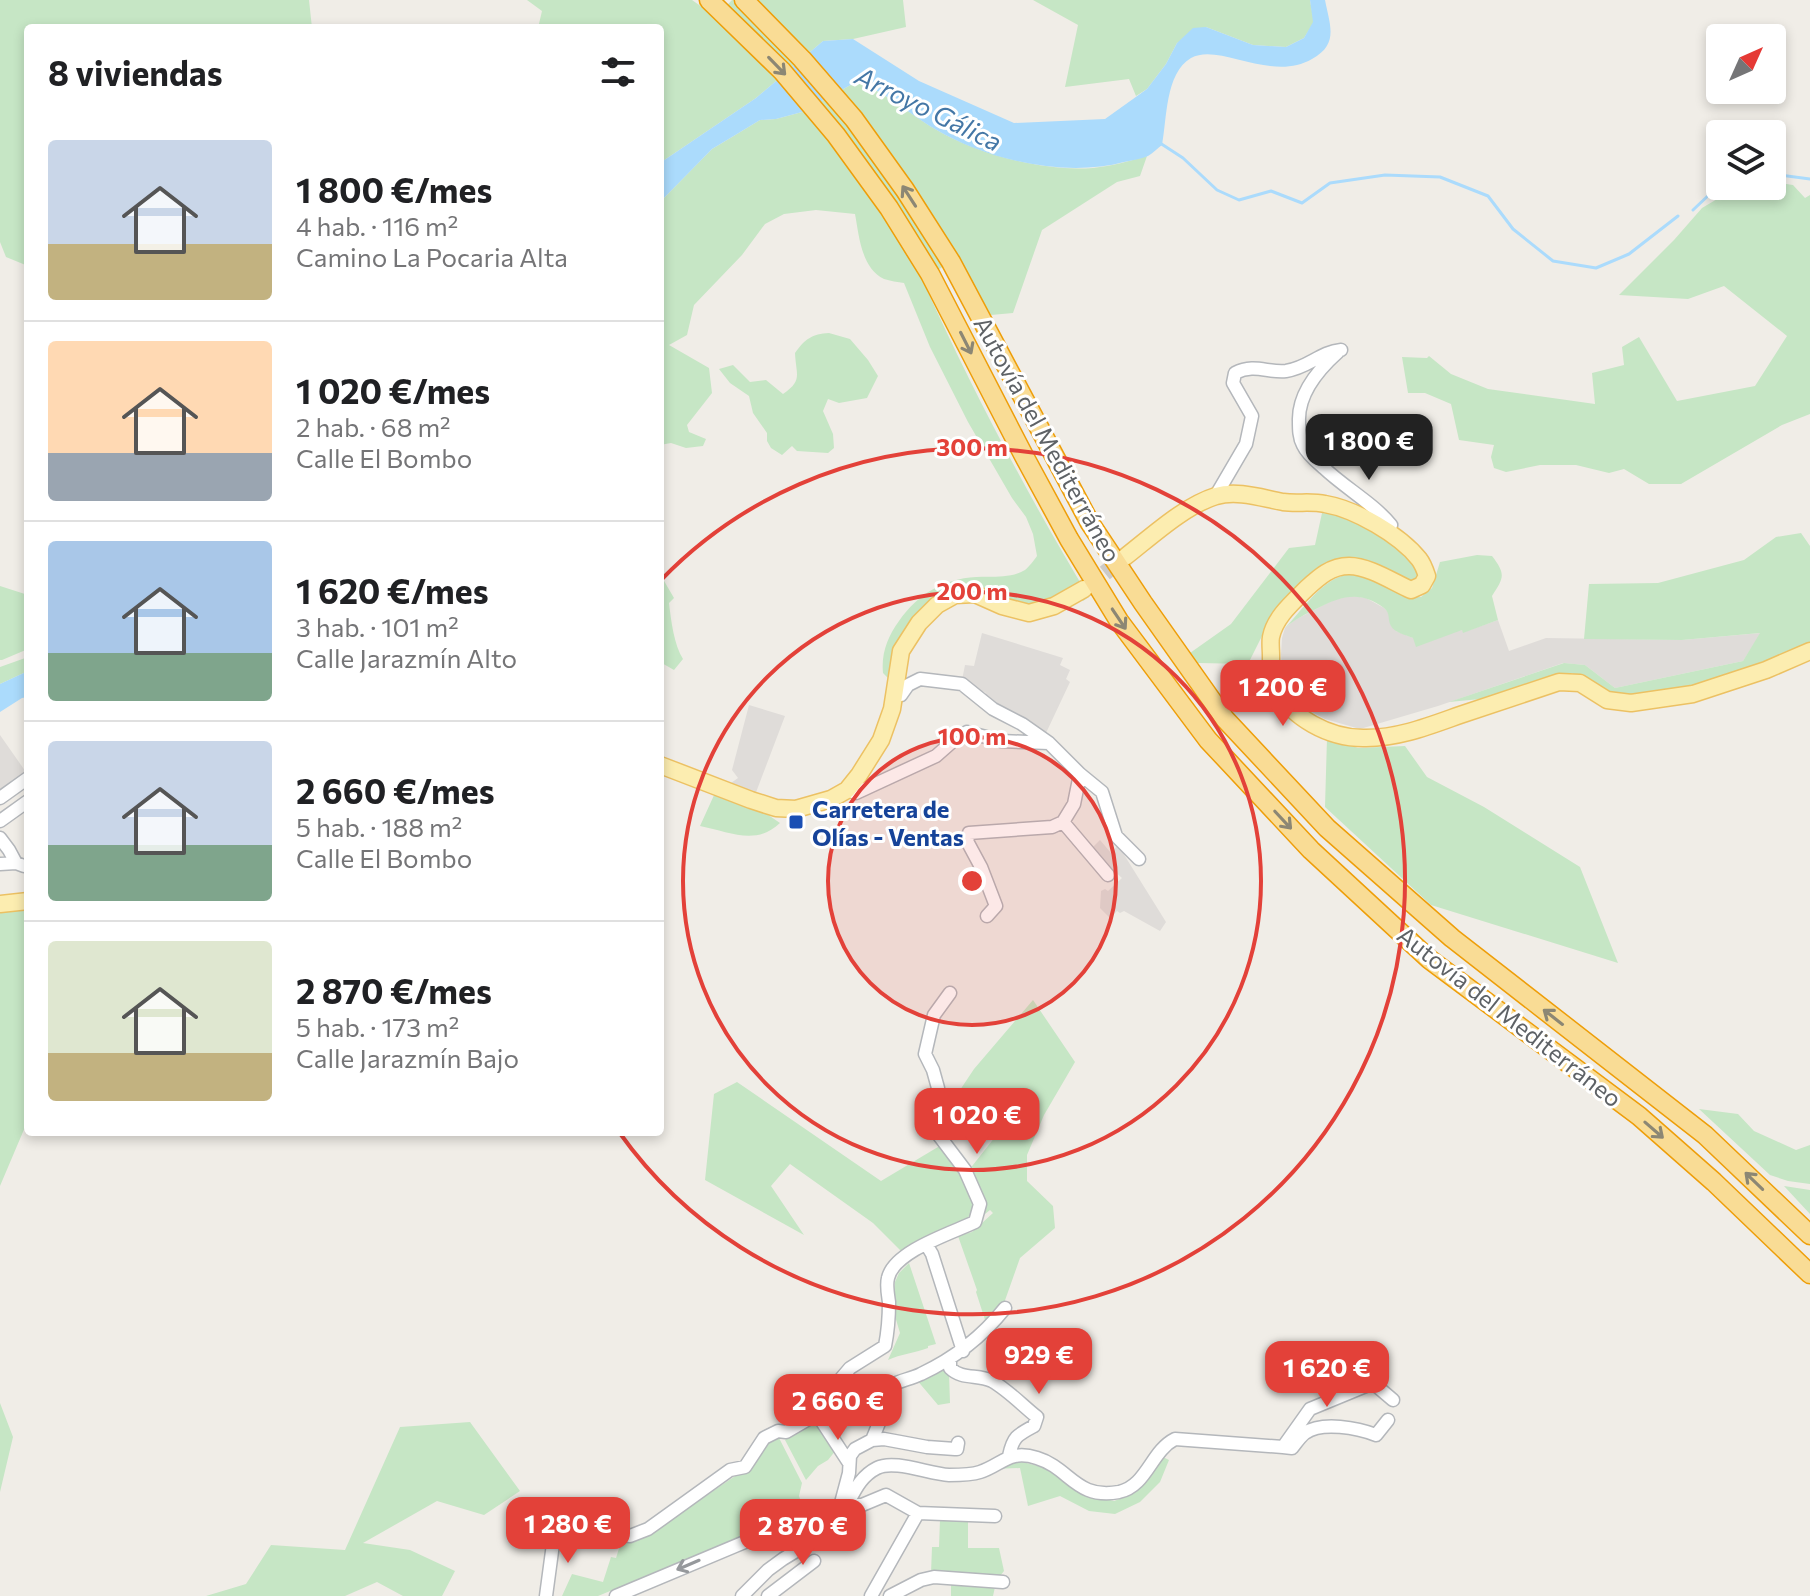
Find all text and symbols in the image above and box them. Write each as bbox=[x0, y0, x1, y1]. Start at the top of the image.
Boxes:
north arrow bbox=[1706, 24, 1786, 104]
map controls bbox=[1706, 24, 1786, 200]
icon: filters bbox=[596, 50, 640, 94]
text: 8 viviendas bbox=[48, 51, 223, 93]
one-way arrow bbox=[767, 56, 785, 76]
water label: Arroyo Gálica bbox=[850, 59, 1007, 157]
button: layers bbox=[1706, 120, 1786, 200]
text: 1 800 €/mes bbox=[296, 168, 492, 210]
icon: home bbox=[112, 172, 208, 268]
one-way arrow bbox=[900, 186, 917, 208]
text: 4 hab. · 116 m² bbox=[296, 210, 458, 241]
text: Camino La Pocaria Alta bbox=[296, 241, 568, 272]
street label: Autovía del Mediterráneo bbox=[968, 311, 1128, 567]
one-way arrow bbox=[958, 331, 974, 355]
text: 1 020 €/mes bbox=[296, 369, 490, 411]
icon: home bbox=[112, 373, 208, 469]
text: 2 hab. · 68 m² bbox=[296, 411, 451, 442]
pin: 1 800 € bbox=[1295, 414, 1443, 482]
text: 1 800 € bbox=[1324, 424, 1414, 455]
text: 300 m bbox=[936, 432, 1008, 461]
text: Calle El Bombo bbox=[296, 442, 472, 473]
text: 1 620 €/mes bbox=[296, 569, 489, 611]
icon: home bbox=[112, 573, 208, 669]
text: 200 m bbox=[937, 576, 1007, 605]
one-way arrow bbox=[1111, 608, 1127, 630]
text: 3 hab. · 101 m² bbox=[296, 611, 459, 642]
text: Calle Jarazmín Alto bbox=[296, 642, 517, 673]
pin: 1 200 € bbox=[1209, 660, 1357, 728]
text: 1 200 € bbox=[1238, 670, 1328, 701]
text: 100 m bbox=[938, 721, 1006, 750]
text: 2 660 €/mes bbox=[296, 769, 495, 811]
icon: home bbox=[112, 773, 208, 869]
place label: Carretera de Olías - Ventas bbox=[812, 794, 964, 851]
one-way arrow bbox=[1274, 810, 1292, 830]
text: 5 hab. · 188 m² bbox=[296, 811, 462, 842]
marker: Carretera de Olías - Ventas bbox=[787, 813, 805, 831]
text: Calle El Bombo bbox=[296, 842, 472, 873]
centre of rings bbox=[958, 867, 986, 895]
street label: Autovía del Mediterráneo bbox=[1392, 920, 1628, 1112]
text: 2 870 €/mes bbox=[296, 969, 492, 1011]
icon: home bbox=[112, 973, 208, 1069]
one-way arrow bbox=[1543, 1008, 1564, 1025]
text: 5 hab. · 173 m² bbox=[296, 1011, 459, 1042]
text: Calle Jarazmín Bajo bbox=[296, 1042, 519, 1073]
pin: 1 020 € bbox=[903, 1088, 1051, 1156]
text: 1 020 € bbox=[932, 1098, 1022, 1129]
one-way arrow bbox=[1644, 1121, 1664, 1139]
one-way arrow bbox=[1744, 1172, 1764, 1191]
pin: 929 € bbox=[983, 1328, 1095, 1396]
text: 929 € bbox=[1004, 1338, 1074, 1369]
pin: 1 620 € bbox=[1253, 1341, 1401, 1409]
text: 1 620 € bbox=[1283, 1351, 1371, 1382]
pin: 2 660 € bbox=[764, 1374, 912, 1442]
text: 2 660 € bbox=[792, 1384, 884, 1415]
pin: 1 280 € bbox=[494, 1497, 642, 1565]
pin: 2 870 € bbox=[729, 1499, 877, 1567]
text: 1 280 € bbox=[524, 1507, 612, 1538]
text: 2 870 € bbox=[758, 1509, 848, 1540]
one-way arrow bbox=[676, 1559, 701, 1574]

